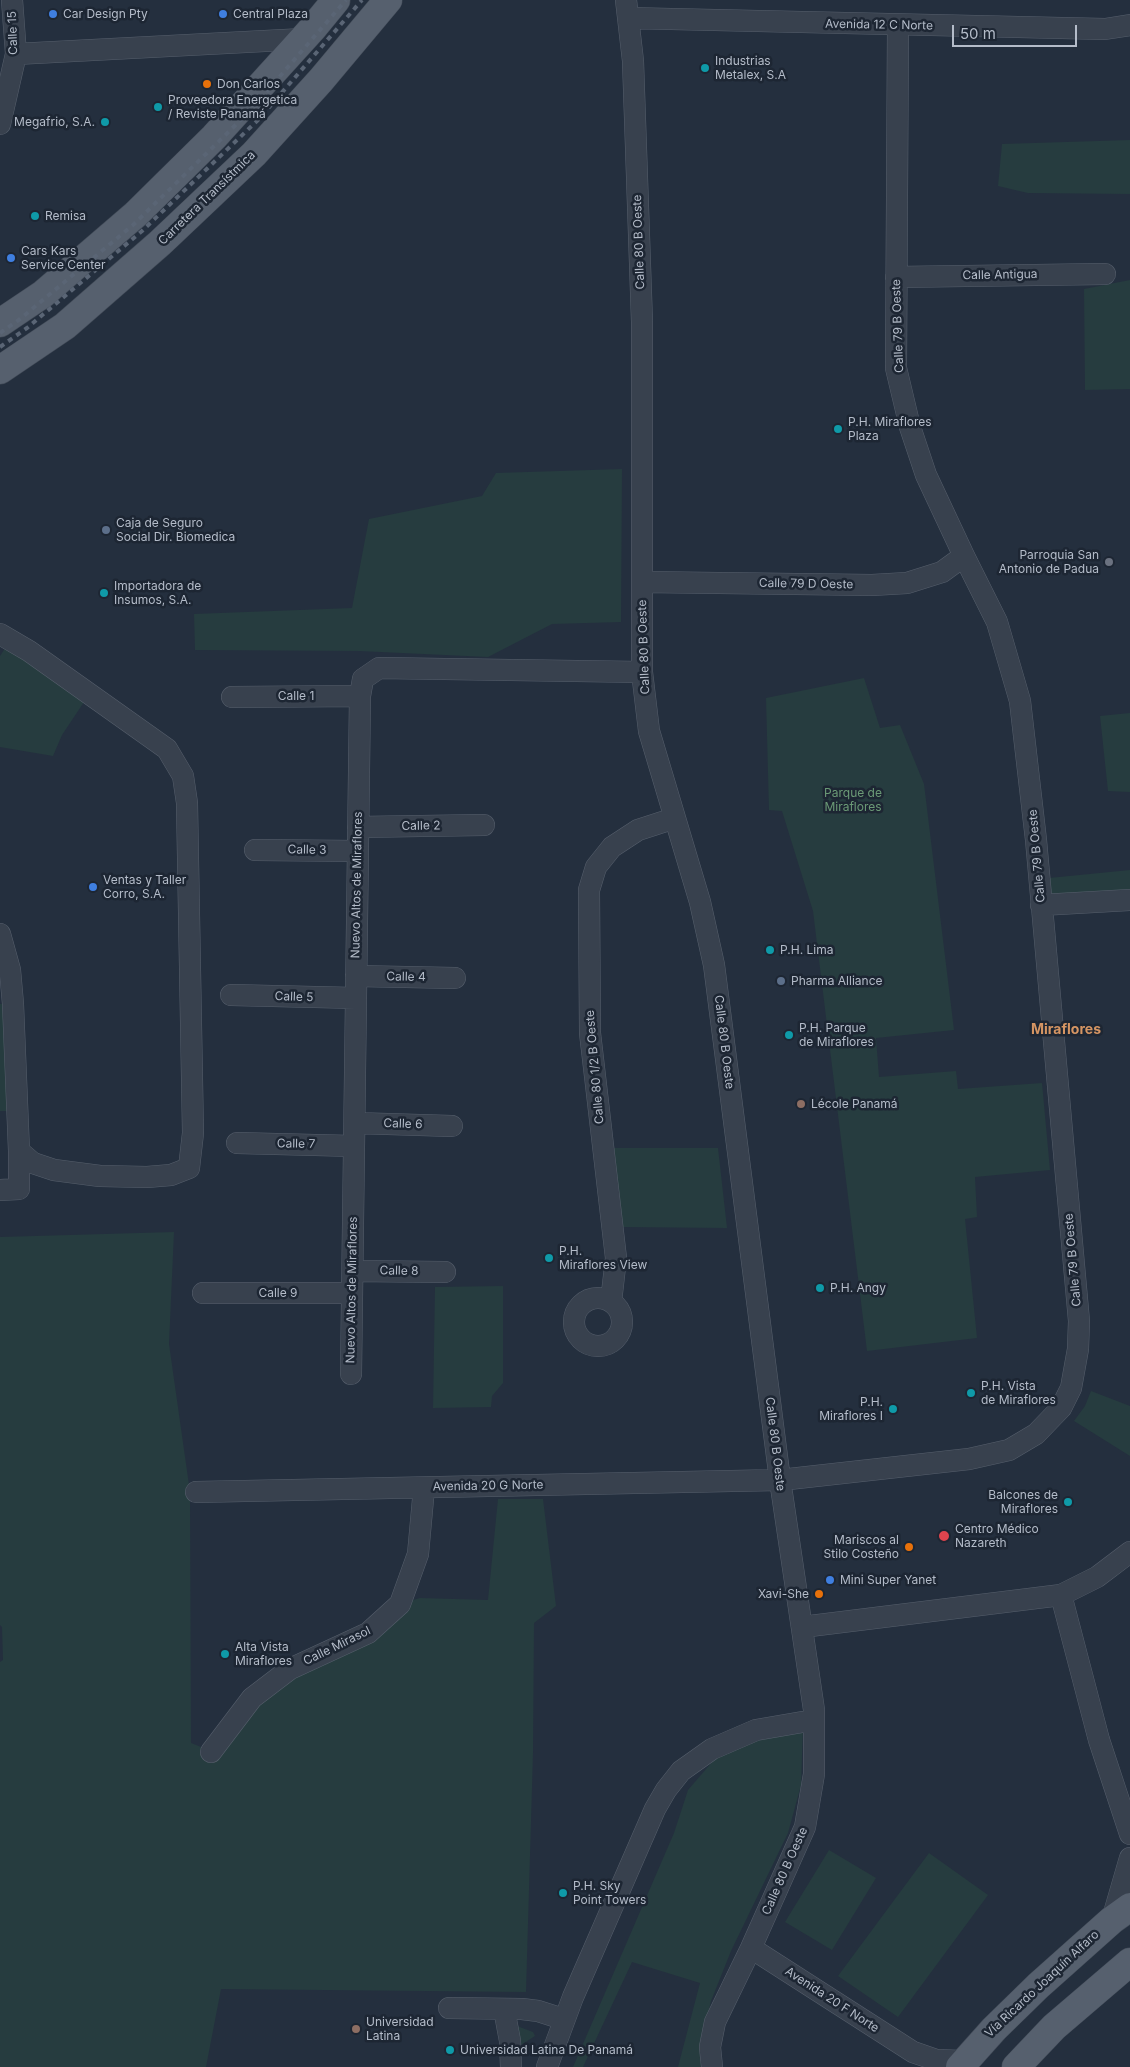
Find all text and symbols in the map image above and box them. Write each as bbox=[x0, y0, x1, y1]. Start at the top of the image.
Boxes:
place label: Car Design Pty bbox=[63, 7, 148, 21]
place label: Central Plaza bbox=[233, 7, 308, 21]
marker: Car Design Pty bbox=[47, 8, 59, 20]
marker: Central Plaza bbox=[217, 8, 229, 20]
street label: Calle 15 bbox=[5, 11, 21, 55]
scale bar bbox=[955, 15, 1080, 47]
street label: Avenida 12 C Norte bbox=[825, 17, 933, 33]
text: 50 m bbox=[960, 24, 996, 43]
place label: Industrias Metalex, S.A bbox=[715, 54, 786, 82]
marker: Industrias Metalex, S.A bbox=[699, 62, 711, 74]
place label: Don Carlos bbox=[217, 77, 280, 91]
marker: Don Carlos bbox=[201, 78, 213, 90]
place label: Proveedora Energetica / Reviste Panamá bbox=[168, 93, 297, 121]
marker: Proveedora Energetica / Reviste Panamá bbox=[152, 101, 164, 113]
place label: Megafrio, S.A. bbox=[14, 115, 95, 129]
marker: Megafrio, S.A. bbox=[99, 116, 111, 128]
street label: Carretera Transístmica bbox=[156, 148, 258, 248]
street label: Calle 80 B Oeste bbox=[630, 194, 648, 290]
place label: Remisa bbox=[45, 209, 86, 223]
marker: Remisa bbox=[29, 210, 41, 222]
place label: Cars Kars Service Center bbox=[21, 244, 105, 272]
marker: Cars Kars Service Center bbox=[5, 252, 17, 264]
street label: Calle Antigua bbox=[962, 267, 1038, 283]
street label: Calle 79 B Oeste bbox=[889, 279, 907, 373]
place label: P.H. Miraflores Plaza bbox=[848, 415, 932, 443]
marker: P.H. Miraflores Plaza bbox=[832, 423, 844, 435]
place label: Caja de Seguro Social Dir. Biomedica bbox=[116, 516, 235, 544]
marker: Caja de Seguro Social Dir. Biomedica bbox=[100, 524, 112, 536]
place label: Parroquia San Antonio de Padua bbox=[999, 548, 1099, 576]
marker: Parroquia San Antonio de Padua bbox=[1103, 556, 1115, 568]
street label: Calle 79 D Oeste bbox=[759, 576, 853, 592]
place label: Importadora de Insumos, S.A. bbox=[114, 579, 201, 607]
marker: Importadora de Insumos, S.A. bbox=[98, 587, 110, 599]
street label: Calle 80 B Oeste bbox=[635, 599, 653, 695]
street label: Calle 1 bbox=[278, 689, 314, 703]
park label: Parque de Miraflores bbox=[824, 786, 882, 814]
street label: Calle 79 B Oeste bbox=[1026, 809, 1048, 903]
street label: Nuevo Altos de Miraflores bbox=[349, 811, 365, 959]
street label: Calle 2 bbox=[401, 818, 441, 834]
street label: Calle 3 bbox=[287, 842, 327, 858]
place label: Ventas y Taller Corro, S.A. bbox=[103, 873, 186, 901]
marker: Ventas y Taller Corro, S.A. bbox=[87, 881, 99, 893]
place label: P.H. Lima bbox=[780, 943, 833, 957]
marker: P.H. Lima bbox=[764, 944, 776, 956]
street label: Calle 4 bbox=[386, 969, 426, 985]
place label: Pharma Alliance bbox=[791, 974, 883, 988]
marker: Pharma Alliance bbox=[775, 975, 787, 987]
street label: Calle 5 bbox=[274, 989, 314, 1005]
street label: Calle 80 B Oeste bbox=[711, 994, 737, 1090]
street label: Calle 80 1/2 B Oeste bbox=[583, 1009, 607, 1125]
place label: P.H. Parque de Miraflores bbox=[799, 1021, 874, 1049]
district label: Miraflores bbox=[1031, 1022, 1101, 1038]
marker: P.H. Parque de Miraflores bbox=[783, 1029, 795, 1041]
place label: Lécole Panamá bbox=[811, 1097, 898, 1111]
marker: Lécole Panamá bbox=[795, 1098, 807, 1110]
street label: Calle 6 bbox=[383, 1116, 423, 1132]
street label: Calle 7 bbox=[277, 1136, 315, 1152]
street label: Calle 79 B Oeste bbox=[1062, 1213, 1084, 1307]
street label: Nuevo Altos de Miraflores bbox=[344, 1216, 360, 1364]
place label: P.H. Miraflores View bbox=[559, 1244, 647, 1272]
marker: P.H. Miraflores View bbox=[543, 1252, 555, 1264]
street label: Calle 8 bbox=[379, 1263, 419, 1279]
place label: P.H. Angy bbox=[830, 1281, 886, 1295]
marker: P.H. Angy bbox=[814, 1282, 826, 1294]
street label: Calle 9 bbox=[258, 1286, 298, 1300]
place label: P.H. Vista de Miraflores bbox=[981, 1379, 1056, 1407]
marker: P.H. Vista de Miraflores bbox=[965, 1387, 977, 1399]
place label: P.H. Miraflores I bbox=[819, 1395, 883, 1423]
street label: Calle 80 B Oeste bbox=[762, 1396, 788, 1492]
marker: P.H. Miraflores I bbox=[887, 1403, 899, 1415]
street label: Avenida 20 G Norte bbox=[432, 1478, 544, 1494]
place label: Balcones de Miraflores bbox=[988, 1488, 1058, 1516]
marker: Balcones de Miraflores bbox=[1062, 1496, 1074, 1508]
place label: Centro Médico Nazareth bbox=[955, 1522, 1039, 1550]
marker: Centro Médico Nazareth bbox=[937, 1529, 951, 1543]
place label: Mariscos al Stilo Costeño bbox=[824, 1533, 899, 1561]
marker: Mariscos al Stilo Costeño bbox=[903, 1541, 915, 1553]
place label: Mini Super Yanet bbox=[840, 1573, 936, 1587]
marker: Mini Super Yanet bbox=[824, 1574, 836, 1586]
place label: Xavi-She bbox=[758, 1587, 809, 1601]
marker: Xavi-She bbox=[813, 1588, 825, 1600]
street label: Calle Mirasol bbox=[301, 1624, 373, 1668]
place label: Alta Vista Miraflores bbox=[235, 1640, 292, 1668]
marker: Alta Vista Miraflores bbox=[219, 1648, 231, 1660]
street label: Calle 80 B Oeste bbox=[759, 1825, 811, 1917]
place label: P.H. Sky Point Towers bbox=[573, 1879, 646, 1907]
marker: P.H. Sky Point Towers bbox=[557, 1887, 569, 1899]
street label: Vía Ricardo Joaquín Alfaro bbox=[982, 1927, 1102, 2041]
street label: Avenida 20 F Norte bbox=[782, 1964, 882, 2036]
place label: Universidad Latina bbox=[366, 2015, 434, 2043]
marker: Universidad Latina bbox=[350, 2023, 362, 2035]
place label: Universidad Latina De Panamá bbox=[460, 2043, 633, 2057]
marker: Universidad Latina De Panamá bbox=[444, 2044, 456, 2056]

